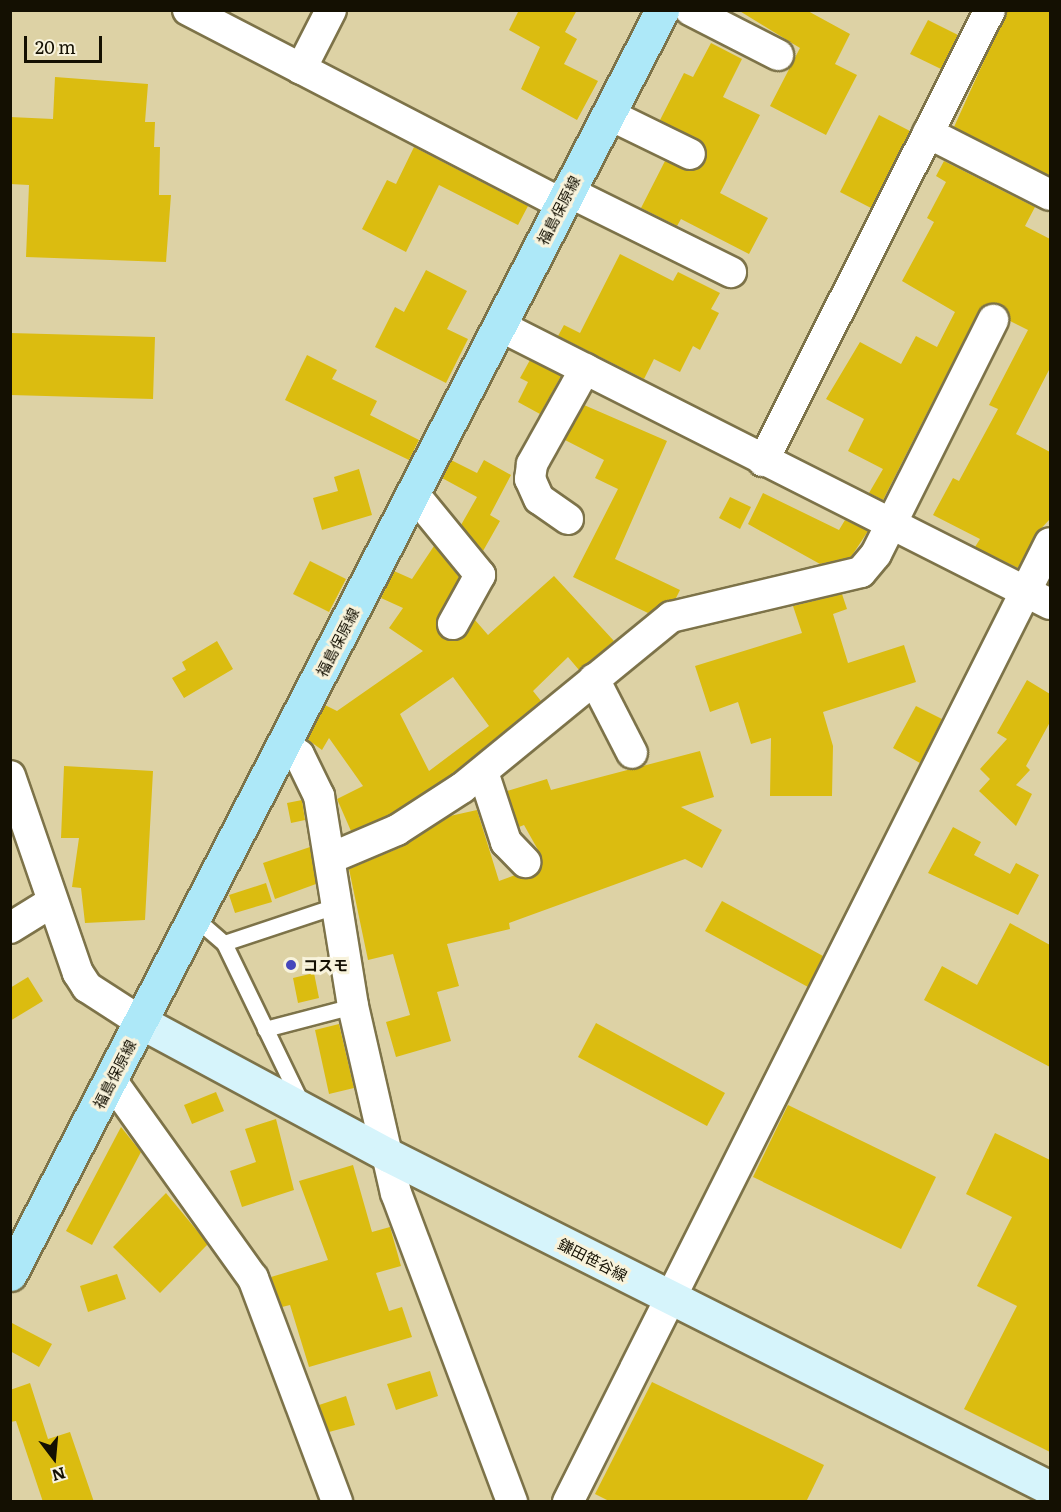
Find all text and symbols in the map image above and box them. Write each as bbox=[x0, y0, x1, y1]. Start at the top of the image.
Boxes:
scale bar bbox=[27, 24, 105, 62]
text: 20 m bbox=[35, 33, 76, 60]
street label: 福島保原線 bbox=[533, 173, 583, 247]
street label: 福島保原線 bbox=[312, 605, 362, 679]
place label: コスモ bbox=[303, 956, 348, 974]
marker: コスモ bbox=[284, 958, 298, 972]
street label: 福島保原線 bbox=[89, 1037, 139, 1111]
street label: 鎌田笹谷線 bbox=[556, 1234, 630, 1284]
north arrow bbox=[24, 1428, 84, 1488]
text: N bbox=[49, 1462, 69, 1489]

